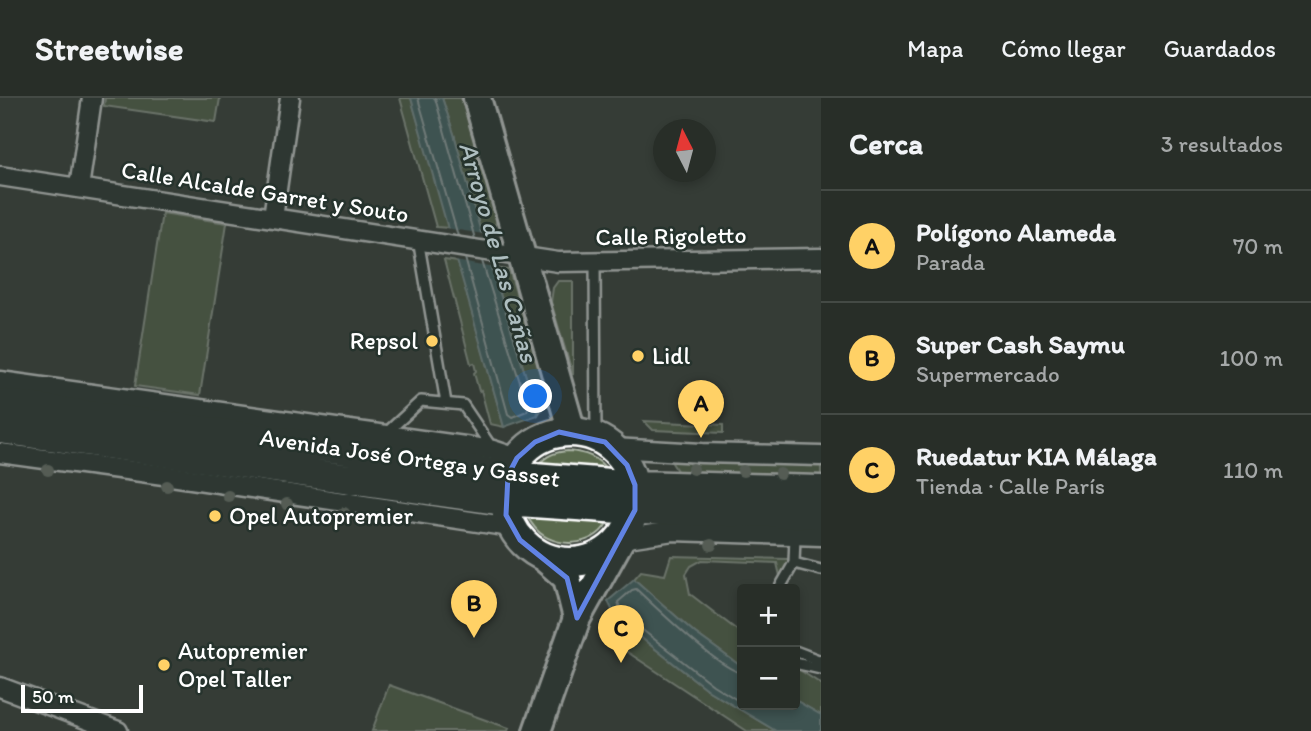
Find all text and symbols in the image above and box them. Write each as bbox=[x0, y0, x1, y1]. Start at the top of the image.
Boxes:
text: Streetwise bbox=[35, 29, 184, 68]
text: Mapa bbox=[907, 34, 963, 63]
text: Cómo llegar bbox=[1001, 34, 1126, 63]
text: Guardados bbox=[1164, 34, 1276, 63]
north arrow bbox=[653, 119, 716, 182]
text: Cerca bbox=[849, 125, 923, 162]
text: 3 resultados bbox=[1161, 130, 1283, 158]
water label: Arroyo de Las Cañas bbox=[452, 138, 546, 367]
street label: Calle Alcalde Garret y Souto bbox=[119, 154, 411, 229]
text: Polígono Alameda bbox=[916, 216, 1116, 248]
street label: Calle Rigoletto bbox=[595, 220, 747, 251]
text: A bbox=[865, 232, 879, 260]
text: 70 m bbox=[1233, 232, 1283, 260]
text: Parada bbox=[916, 248, 985, 276]
place label: Repsol bbox=[350, 326, 418, 355]
text: Super Cash Saymu bbox=[916, 328, 1125, 360]
marker: Repsol bbox=[424, 333, 440, 349]
place label: Lidl bbox=[652, 341, 691, 370]
text: B bbox=[865, 344, 879, 372]
text: 100 m bbox=[1219, 344, 1283, 372]
marker: Lidl bbox=[630, 348, 646, 364]
text: Supermercado bbox=[916, 360, 1060, 388]
your location bbox=[518, 379, 552, 413]
pin: A bbox=[678, 380, 724, 438]
street label: Avenida José Ortega y Gasset bbox=[258, 422, 562, 493]
text: Ruedatur KIA Málaga bbox=[916, 440, 1157, 472]
text: C bbox=[865, 456, 879, 484]
text: 110 m bbox=[1223, 456, 1283, 484]
text: Tienda · Calle París bbox=[916, 472, 1105, 500]
place label: Opel Autopremier bbox=[229, 501, 414, 530]
marker: Opel Autopremier bbox=[207, 508, 223, 524]
pin: B bbox=[451, 580, 497, 638]
map controls bbox=[737, 584, 800, 710]
button: + bbox=[737, 584, 800, 647]
pin: C bbox=[598, 605, 644, 663]
place label: Autopremier Opel Taller bbox=[178, 636, 307, 693]
button: − bbox=[737, 647, 800, 710]
marker: Autopremier Opel Taller bbox=[156, 657, 172, 673]
scale bar bbox=[21, 682, 144, 714]
text: 50 m bbox=[32, 685, 74, 708]

